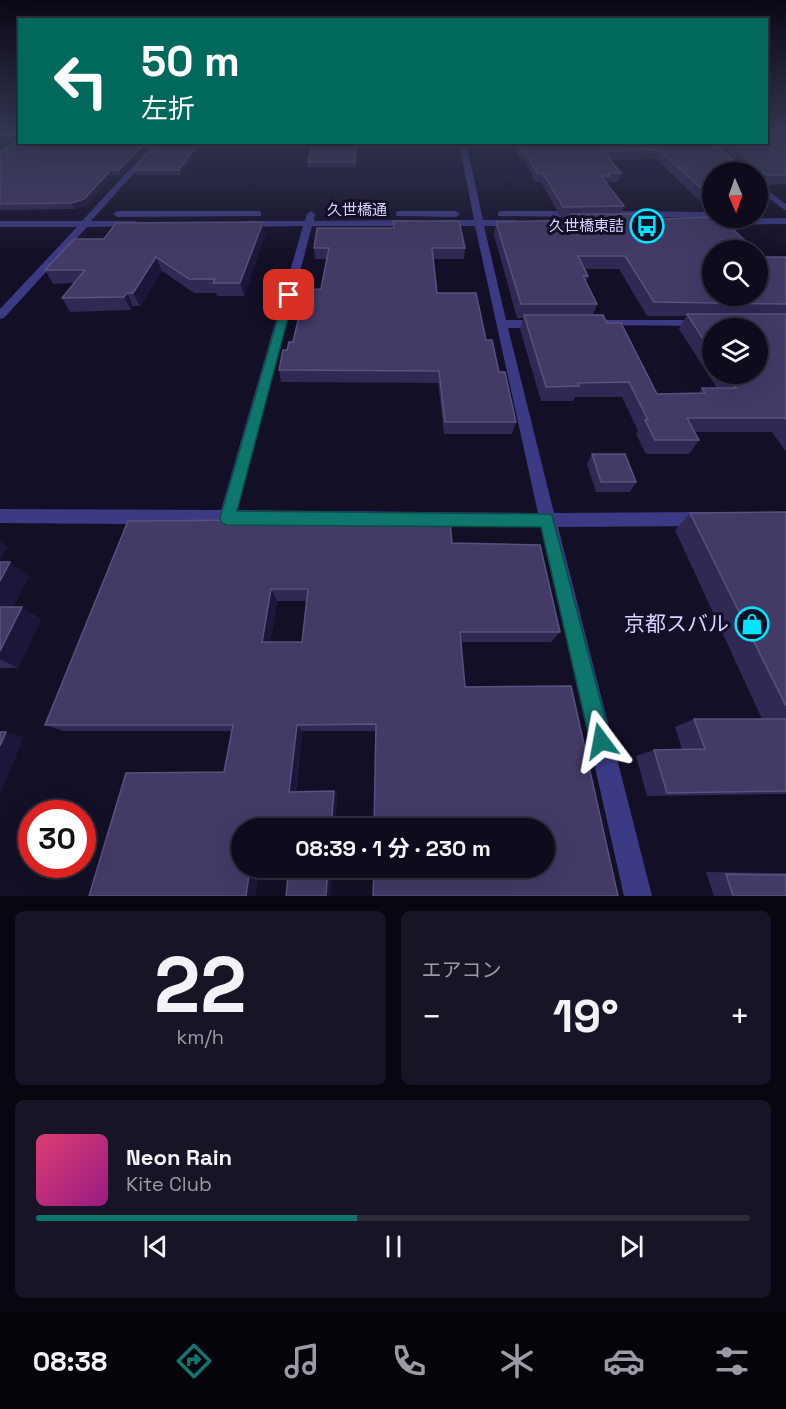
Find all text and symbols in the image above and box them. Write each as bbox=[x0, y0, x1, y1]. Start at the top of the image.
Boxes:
text: 50 m bbox=[141, 35, 240, 88]
icon: left bbox=[42, 42, 120, 120]
text: 左折 bbox=[141, 91, 195, 126]
north arrow bbox=[702, 162, 768, 228]
map controls bbox=[702, 162, 768, 384]
street label: 久世橋通 bbox=[327, 200, 387, 219]
bus stop icon: 久世橋東詰 bbox=[629, 208, 665, 244]
place label: 久世橋東詰 bbox=[549, 216, 624, 235]
button: search bbox=[702, 240, 768, 306]
pin bbox=[263, 269, 314, 320]
icon: arrive bbox=[272, 278, 305, 311]
button: layers bbox=[702, 318, 768, 384]
shop icon: 京都スバル bbox=[734, 606, 770, 642]
place label: 京都スバル bbox=[624, 610, 729, 637]
position arrow bbox=[569, 709, 633, 773]
speed limit sign: 30 bbox=[18, 800, 96, 878]
text: 08:39 · 1 分 · 230 m bbox=[295, 834, 491, 862]
text: 22 bbox=[154, 935, 247, 1035]
text: エアコン bbox=[422, 957, 502, 983]
text: 19° bbox=[553, 988, 619, 1045]
text: − bbox=[422, 996, 442, 1038]
text: + bbox=[730, 996, 750, 1038]
text: km/h bbox=[176, 1024, 224, 1050]
text: Neon Rain bbox=[126, 1143, 232, 1171]
text: Kite Club bbox=[126, 1171, 212, 1197]
icon: previous bbox=[139, 1230, 172, 1263]
icon: pause bbox=[377, 1230, 410, 1263]
icon: next bbox=[615, 1230, 648, 1263]
icon: directions bbox=[173, 1340, 215, 1382]
icon: music bbox=[281, 1340, 323, 1382]
icon: phone bbox=[388, 1340, 430, 1382]
icon: climate bbox=[496, 1340, 538, 1382]
icon: car bbox=[603, 1340, 645, 1382]
icon: filters bbox=[711, 1340, 753, 1382]
text: 08:38 bbox=[33, 1344, 107, 1379]

